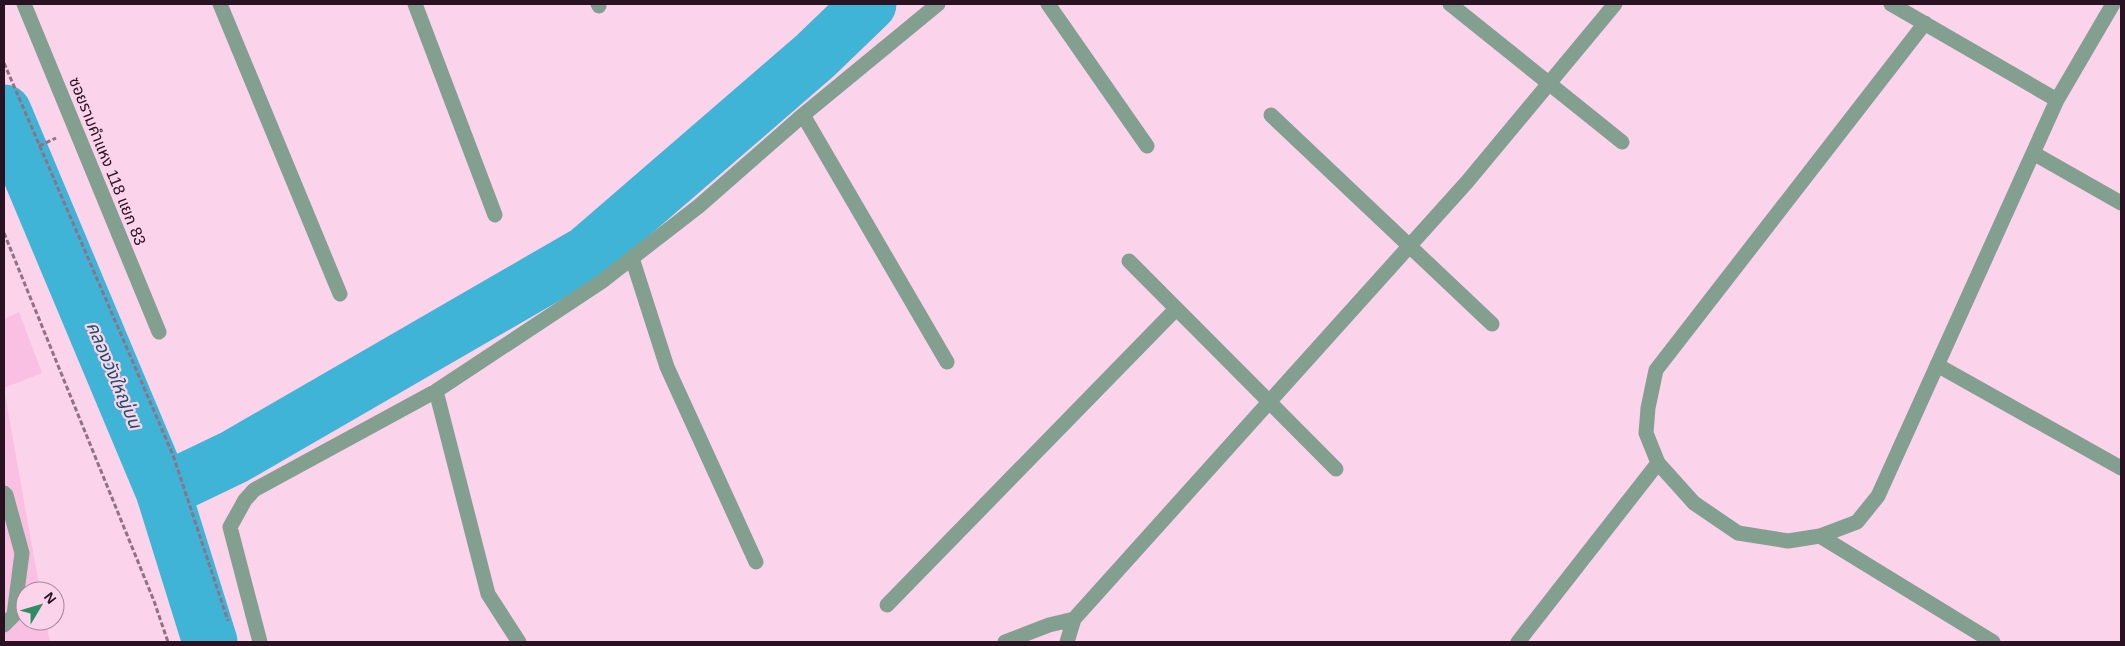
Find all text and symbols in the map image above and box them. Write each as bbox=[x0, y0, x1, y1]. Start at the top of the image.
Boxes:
street label: ซอยรามคำแหง 118 แยก 83 bbox=[66, 75, 149, 248]
water label: คลองวังใหญ่บน bbox=[83, 319, 146, 432]
north arrow bbox=[15, 581, 65, 631]
text: N bbox=[41, 589, 60, 607]

